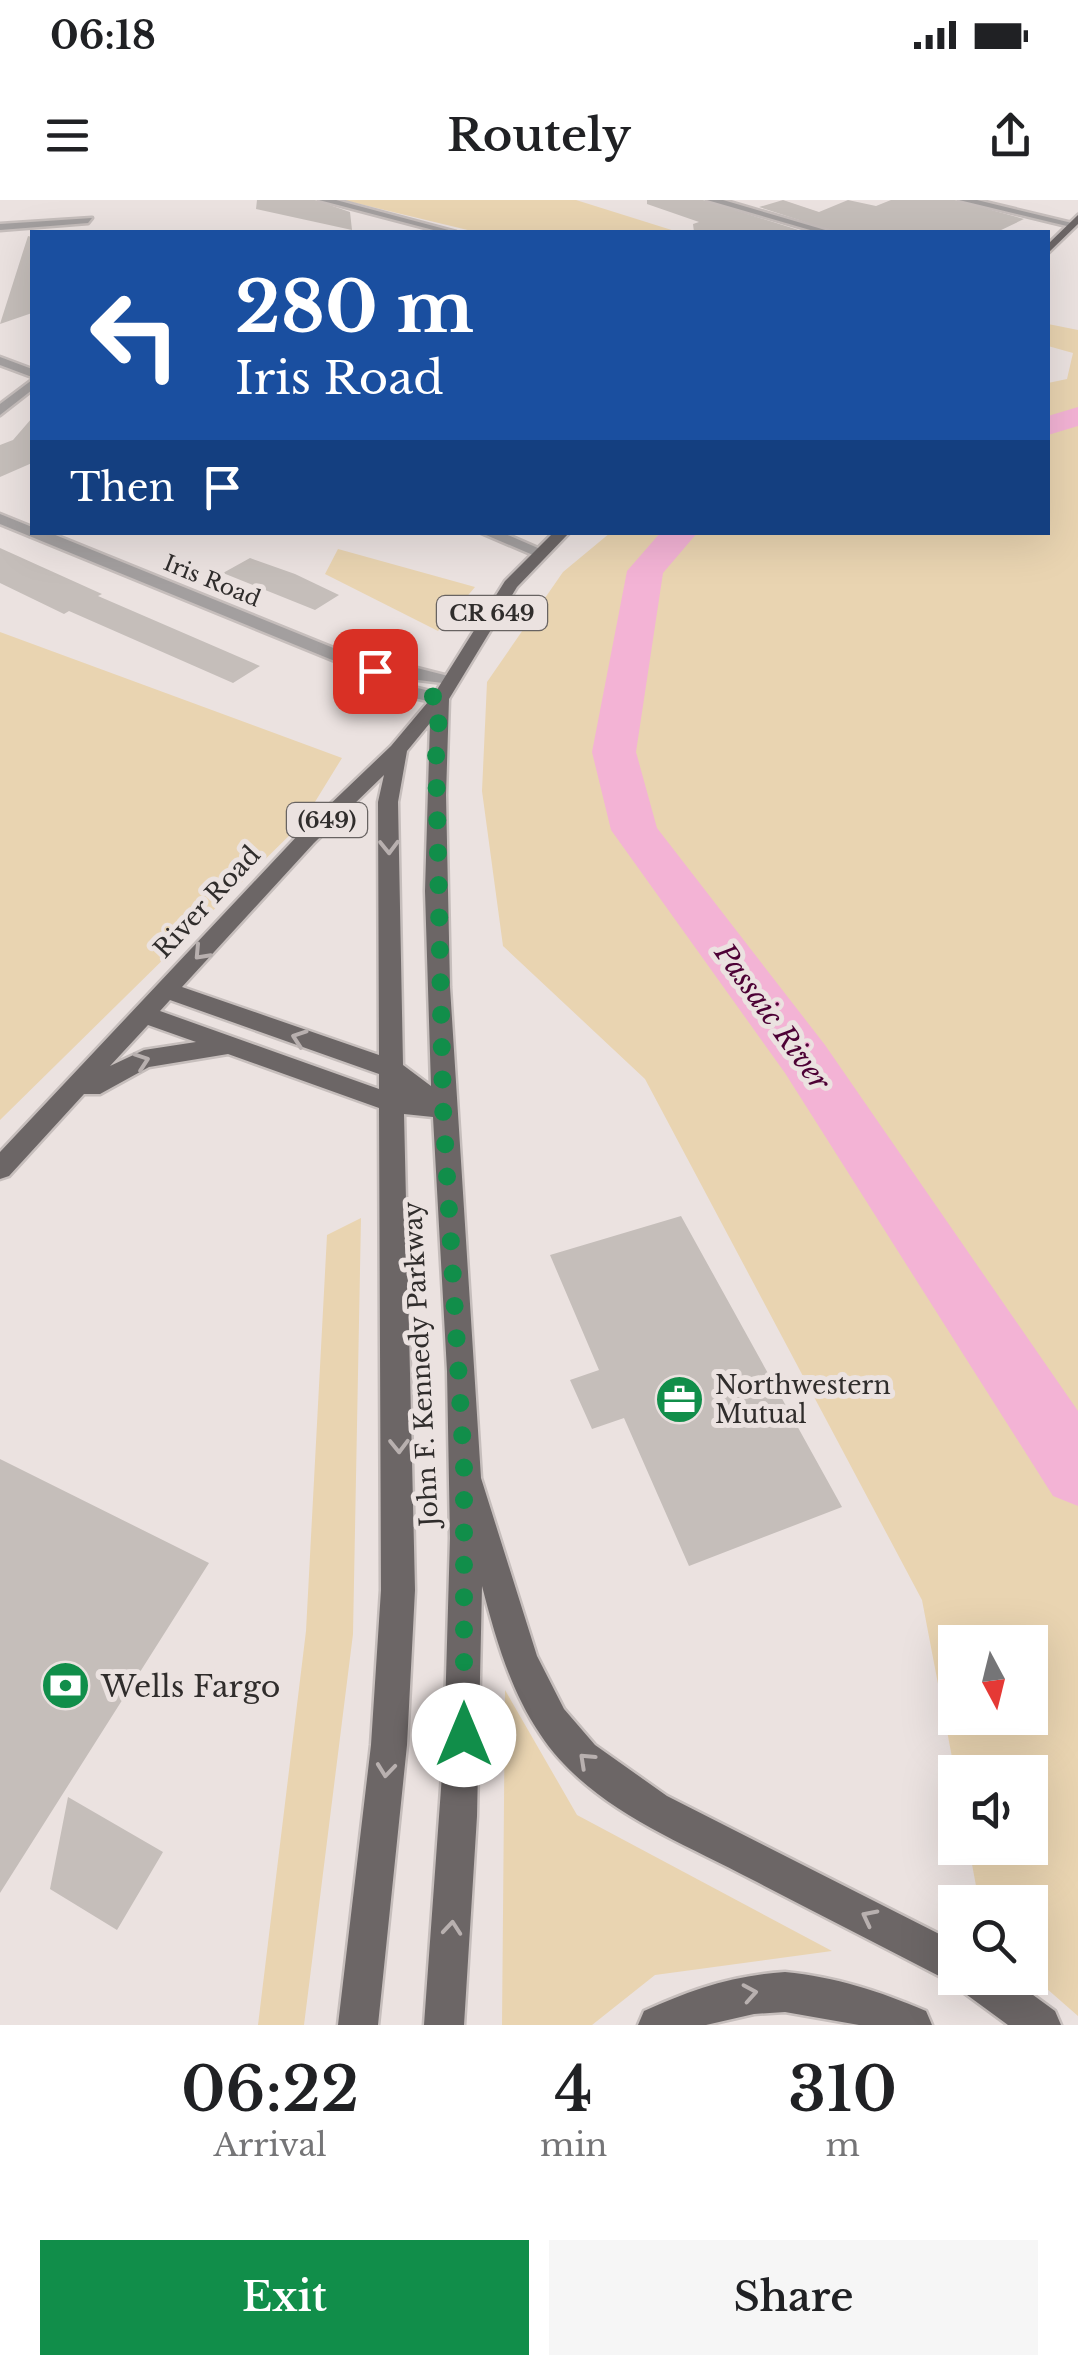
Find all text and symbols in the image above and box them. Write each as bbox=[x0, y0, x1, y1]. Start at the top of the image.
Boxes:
text: 06:18 bbox=[50, 12, 156, 59]
text: Routely bbox=[447, 107, 631, 163]
icon: menu bbox=[40, 108, 95, 163]
icon: share bbox=[983, 108, 1038, 163]
text: 280 m bbox=[235, 264, 474, 351]
icon: left bbox=[70, 270, 200, 400]
text: Iris Road bbox=[235, 350, 444, 406]
icon: arrive bbox=[195, 460, 250, 515]
text: Then bbox=[70, 464, 175, 511]
street label: Iris Road bbox=[160, 549, 264, 613]
road number: CR 649 bbox=[437, 596, 547, 630]
pin bbox=[333, 629, 418, 714]
icon: arrive bbox=[348, 644, 403, 699]
road number: (649) bbox=[287, 803, 367, 837]
street label: River Road bbox=[147, 839, 267, 965]
one-way arrow bbox=[378, 839, 399, 855]
water label: Passaic River bbox=[706, 936, 838, 1098]
one-way arrow bbox=[195, 941, 213, 959]
one-way arrow bbox=[292, 1029, 309, 1050]
one-way arrow bbox=[132, 1053, 149, 1073]
street label: John F. Kennedy Parkway bbox=[397, 1201, 445, 1530]
place label: Northwestern Mutual bbox=[715, 1370, 891, 1430]
office icon: Northwestern Mutual bbox=[654, 1373, 706, 1425]
one-way arrow bbox=[388, 1438, 410, 1454]
north arrow bbox=[938, 1625, 1048, 1735]
map controls bbox=[938, 1625, 1048, 1995]
bank icon: Wells Fargo bbox=[40, 1660, 92, 1712]
place label: Wells Fargo bbox=[100, 1668, 280, 1705]
position arrow bbox=[412, 1683, 516, 1787]
one-way arrow bbox=[579, 1754, 598, 1772]
button: sound bbox=[938, 1755, 1048, 1865]
one-way arrow bbox=[376, 1763, 397, 1779]
button: search bbox=[938, 1885, 1048, 1995]
one-way arrow bbox=[861, 1909, 879, 1929]
one-way arrow bbox=[440, 1919, 462, 1935]
one-way arrow bbox=[741, 1983, 758, 2004]
text: 06:22 bbox=[181, 2053, 359, 2127]
text: 4 bbox=[555, 2053, 593, 2127]
text: 310 bbox=[788, 2053, 897, 2127]
text: Arrival bbox=[213, 2125, 327, 2165]
text: min bbox=[540, 2125, 607, 2165]
text: m bbox=[826, 2125, 860, 2165]
button: Exit bbox=[40, 2240, 529, 2355]
button: Share bbox=[549, 2240, 1038, 2355]

